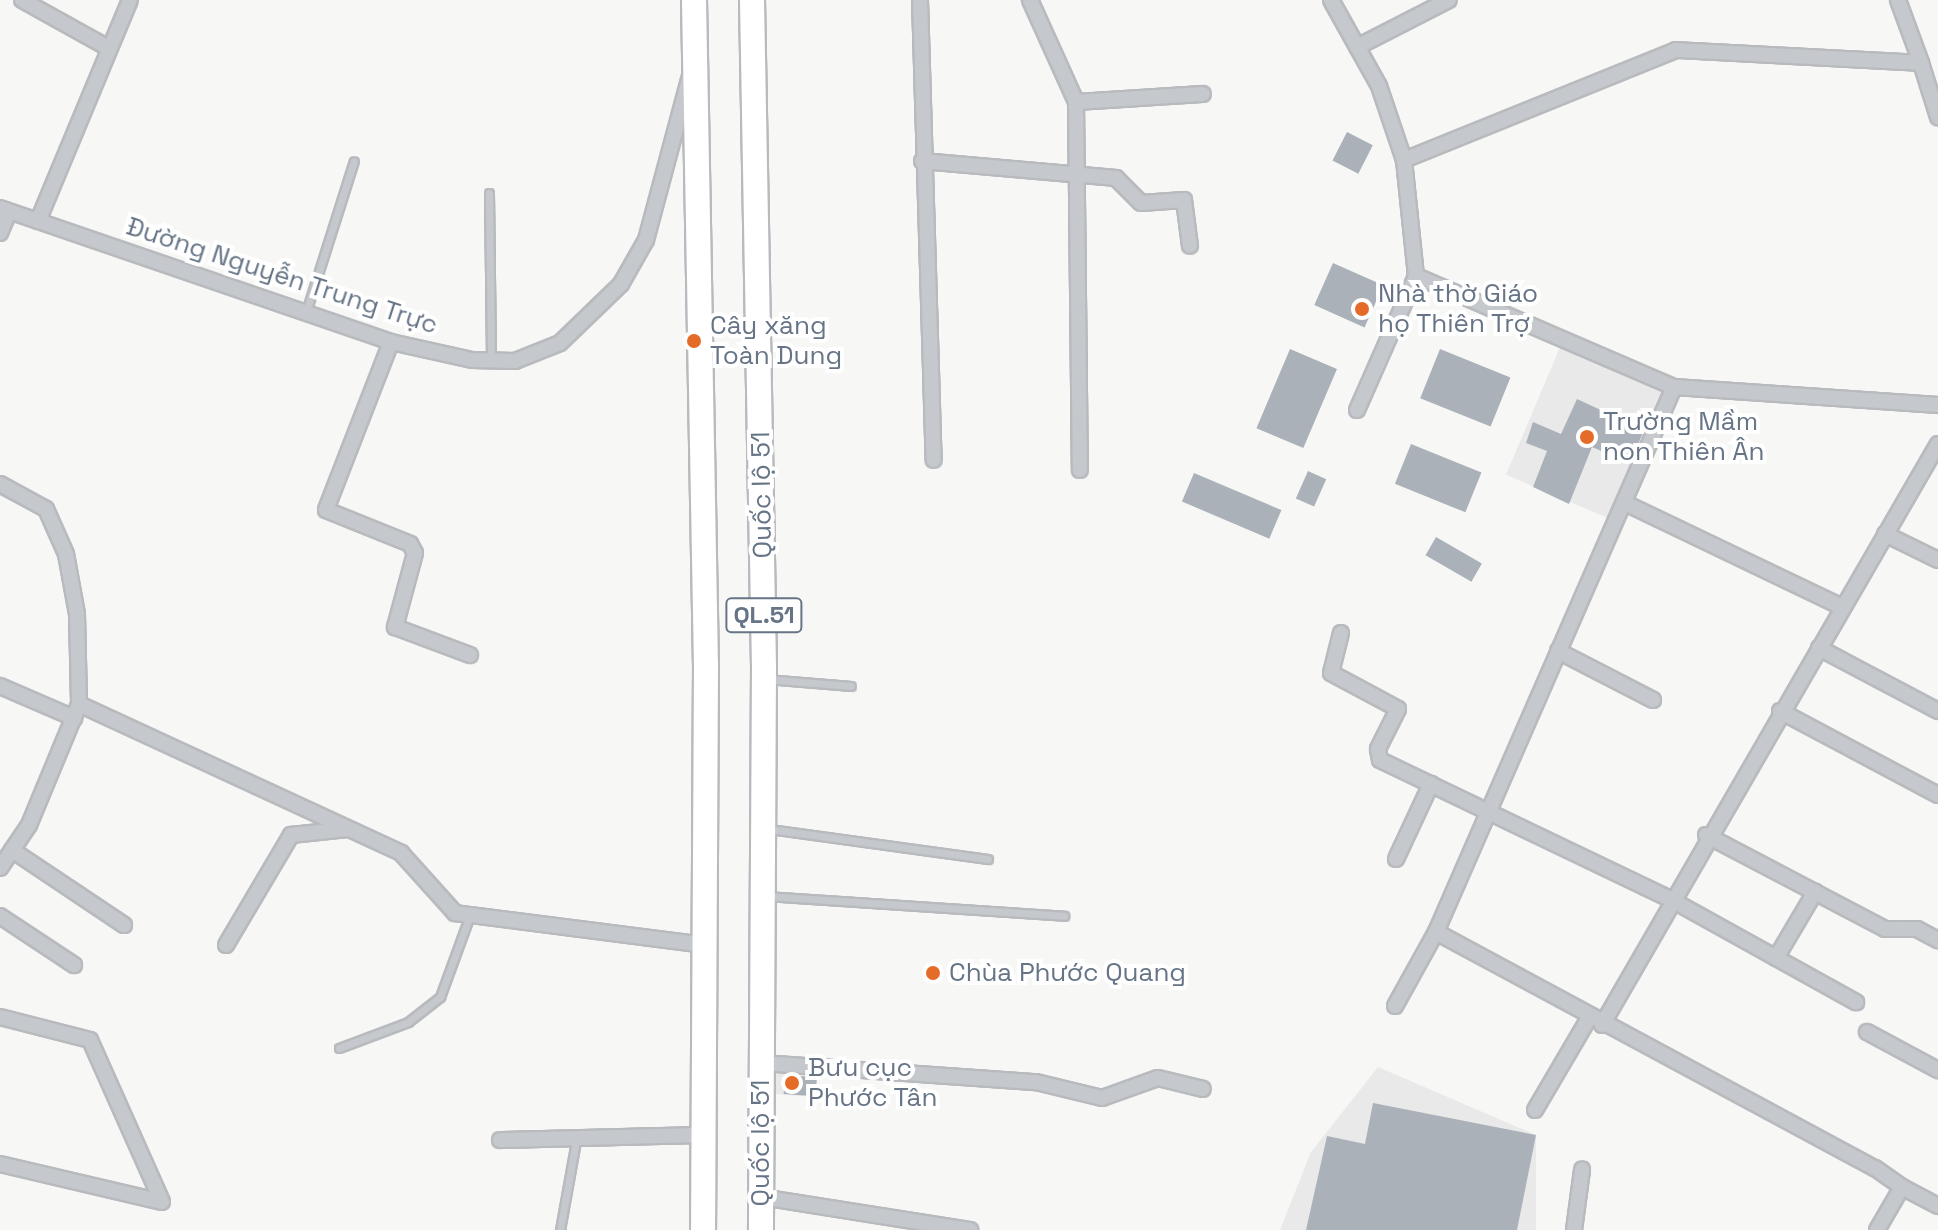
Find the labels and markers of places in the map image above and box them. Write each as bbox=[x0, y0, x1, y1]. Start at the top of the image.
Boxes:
place label: Nhà thờ Giáo họ Thiên Trợ bbox=[1378, 278, 1538, 340]
marker: Nhà thờ Giáo họ Thiên Trợ bbox=[1353, 300, 1371, 318]
place label: Cây xăng Toàn Dung bbox=[710, 310, 842, 372]
marker: Cây xăng Toàn Dung bbox=[685, 332, 703, 350]
place label: Trường Mầm non Thiên Ân bbox=[1603, 406, 1766, 468]
marker: Trường Mầm non Thiên Ân bbox=[1578, 428, 1596, 446]
place label: Chùa Phước Quang bbox=[949, 957, 1186, 989]
marker: Chùa Phước Quang bbox=[924, 964, 942, 982]
place label: Bưu cục Phước Tân bbox=[808, 1052, 938, 1114]
marker: Bưu cục Phước Tân bbox=[783, 1074, 801, 1092]

